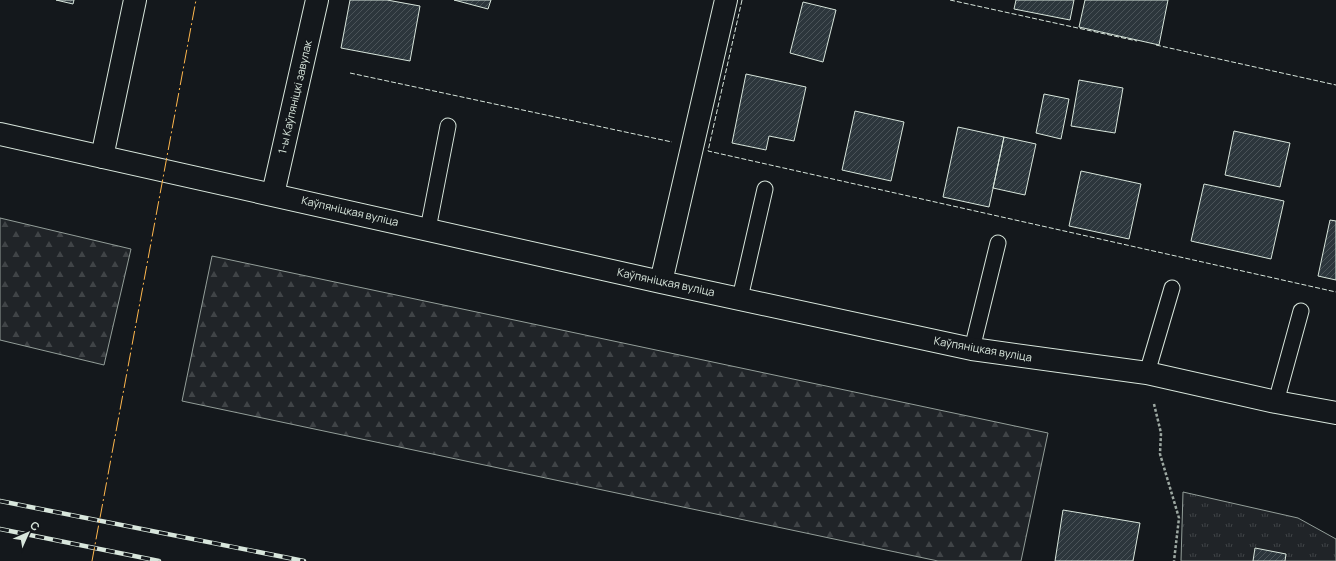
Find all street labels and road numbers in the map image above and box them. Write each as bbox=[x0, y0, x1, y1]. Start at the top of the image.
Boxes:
street label: 1-ы Каўпяніцкі завулак bbox=[274, 38, 315, 155]
street label: Каўпяніцкая вуліца bbox=[300, 192, 400, 229]
street label: Каўпяніцкая вуліца bbox=[616, 264, 716, 299]
street label: Каўпяніцкая вуліца bbox=[933, 332, 1033, 365]

